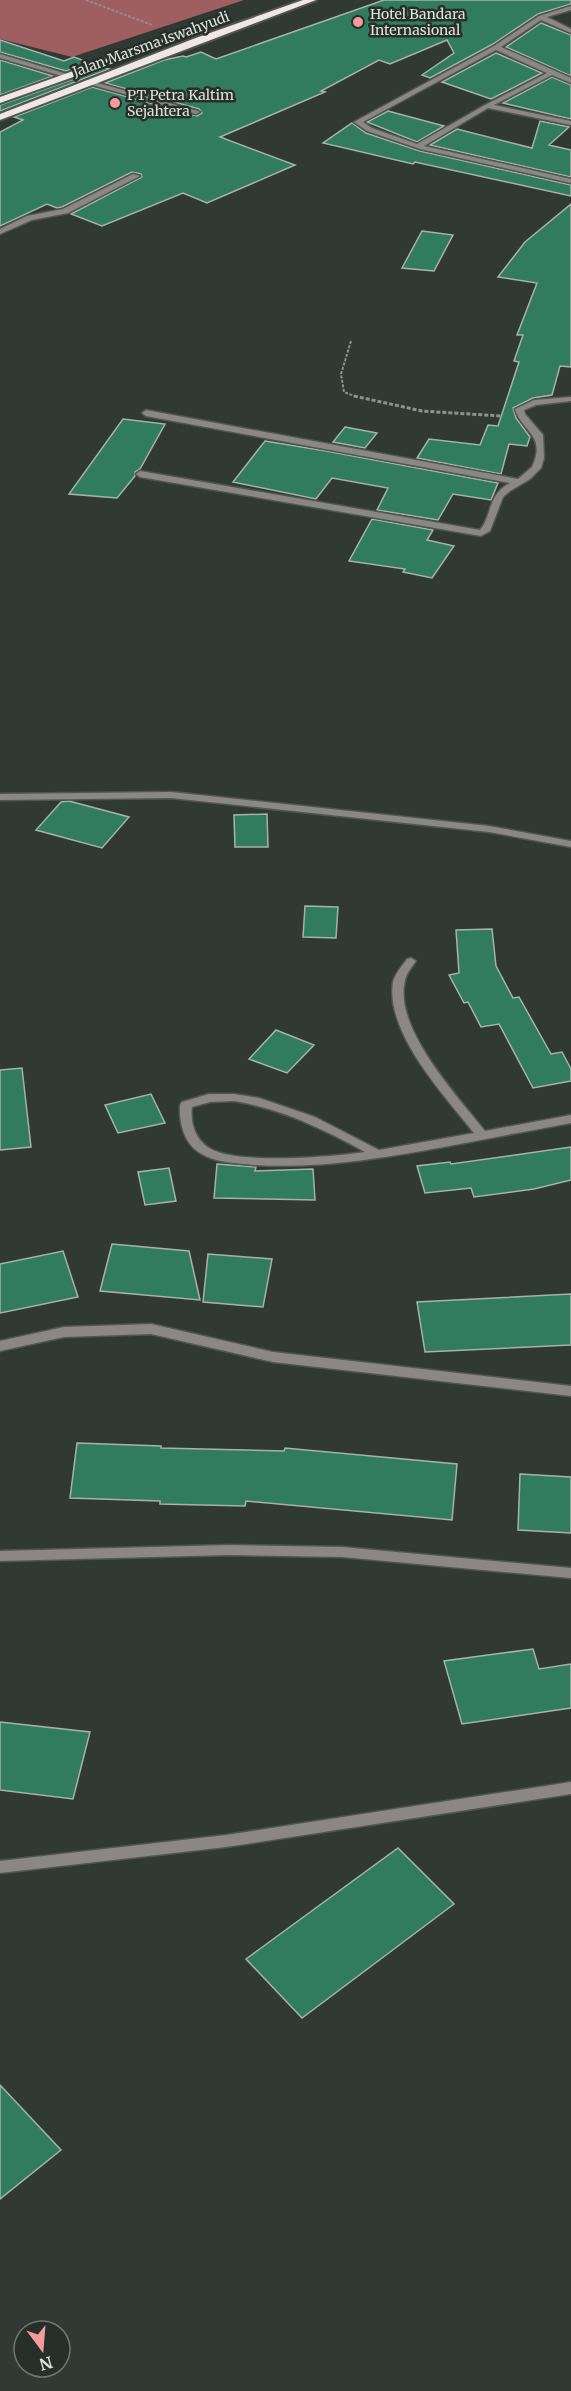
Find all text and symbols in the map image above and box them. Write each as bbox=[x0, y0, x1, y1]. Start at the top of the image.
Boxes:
place label: Hotel Bandara Internasional bbox=[370, 5, 466, 39]
street label: Jalan Marsma Iswahyudi bbox=[69, 7, 232, 81]
marker: Hotel Bandara Internasional bbox=[351, 15, 365, 29]
place label: PT Petra Kaltim Sejahtera bbox=[127, 86, 234, 120]
marker: PT Petra Kaltim Sejahtera bbox=[108, 96, 122, 110]
north arrow bbox=[12, 2319, 72, 2379]
text: N bbox=[37, 2352, 55, 2375]

